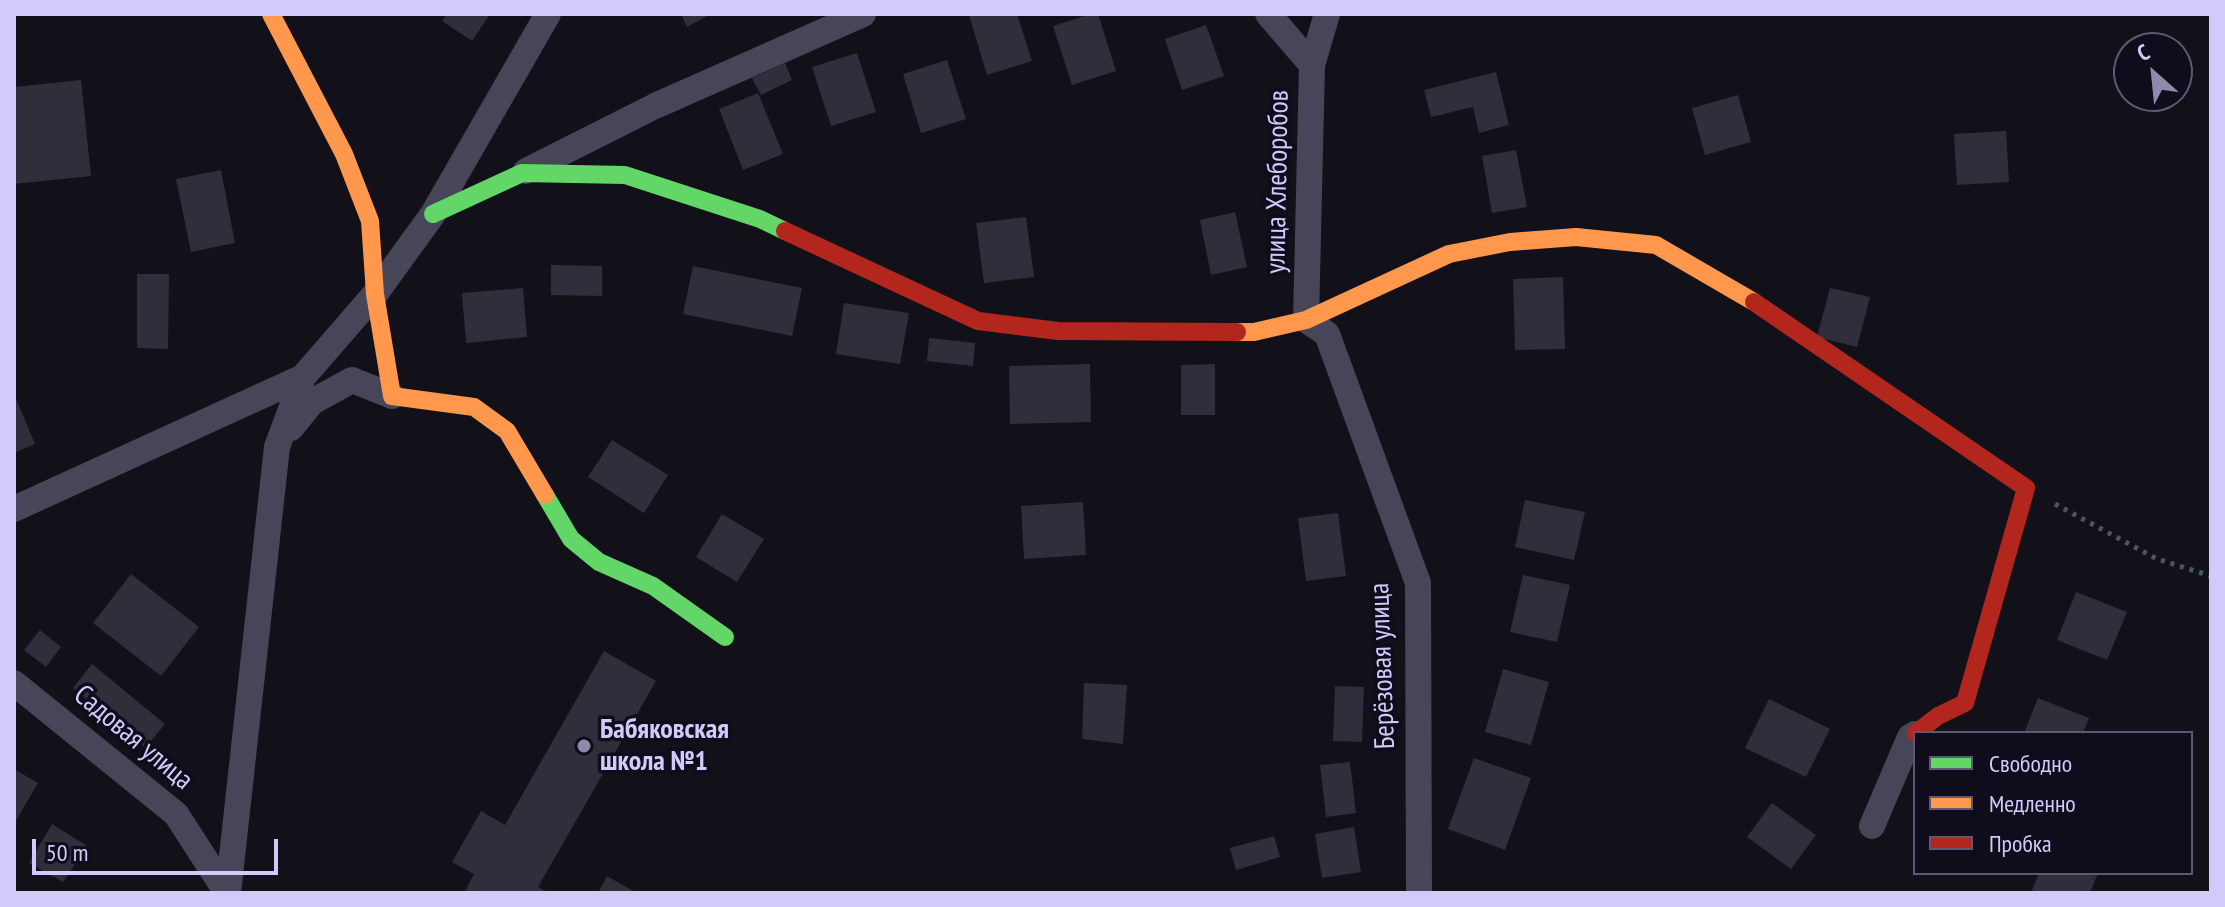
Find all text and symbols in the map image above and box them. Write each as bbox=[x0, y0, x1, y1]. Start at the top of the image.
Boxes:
north arrow bbox=[2113, 32, 2193, 112]
text: С bbox=[2132, 38, 2154, 67]
street label: улица Хлеборобов bbox=[1260, 90, 1296, 274]
street label: Берёзовая улица bbox=[1363, 582, 1403, 750]
street label: Садовая улица bbox=[67, 678, 199, 798]
place label: Бабяковская школа №1 bbox=[600, 713, 729, 779]
legend bbox=[1913, 731, 2193, 875]
marker: Бабяковская школа №1 bbox=[575, 737, 593, 755]
text: Свободно bbox=[1989, 748, 2072, 779]
text: Медленно bbox=[1989, 788, 2076, 819]
scale bar bbox=[36, 823, 282, 873]
text: Пробка bbox=[1989, 828, 2052, 859]
text: 50 m bbox=[46, 837, 88, 868]

